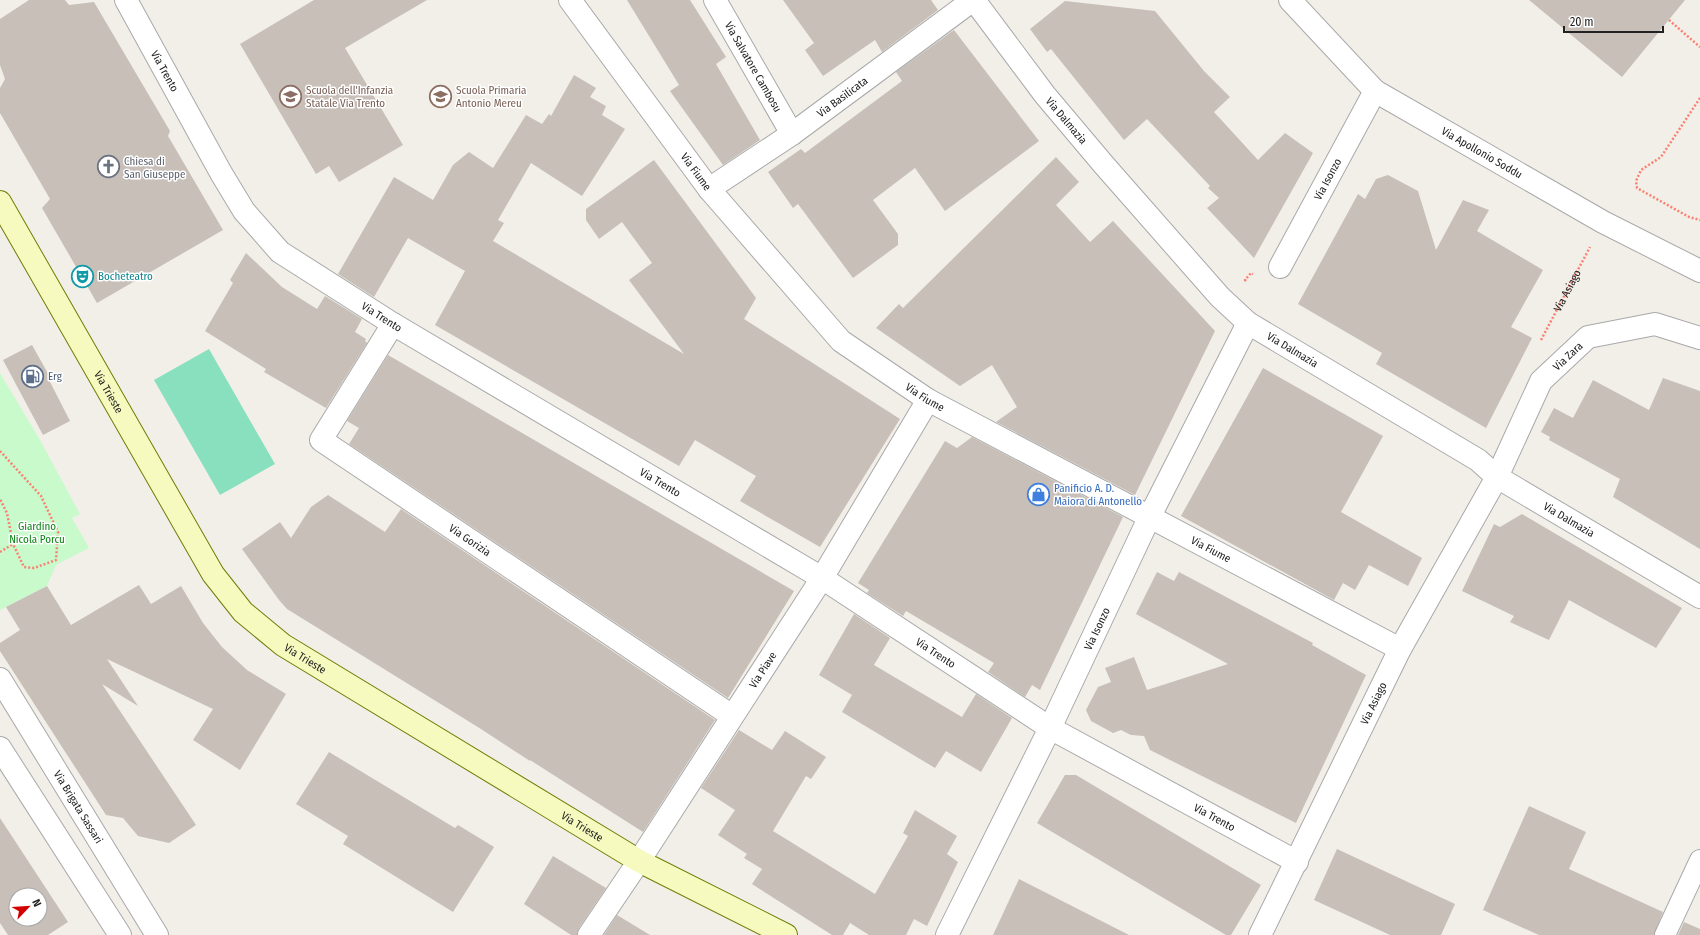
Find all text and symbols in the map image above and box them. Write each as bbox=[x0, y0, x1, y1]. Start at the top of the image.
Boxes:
scale bar bbox=[1564, 8, 1663, 34]
text: 20 m bbox=[1570, 15, 1594, 29]
street label: Via Salvatore Cambosu bbox=[722, 19, 784, 114]
street label: Via Trento bbox=[148, 48, 182, 94]
street label: Via Basilicata bbox=[814, 74, 870, 120]
school or university icon: Scuola dell'Infanzia Statale Via Trento bbox=[278, 83, 304, 109]
school or university icon: Scuola Primaria Antonio Mereu bbox=[428, 83, 454, 109]
place label: Scuola dell'Infanzia Statale Via Trento bbox=[306, 84, 393, 110]
place label: Scuola Primaria Antonio Mereu bbox=[456, 84, 526, 110]
street label: Via Dalmazia bbox=[1043, 94, 1090, 147]
street label: Via Apollonio Soddu bbox=[1439, 124, 1525, 181]
street label: Via Fiume bbox=[678, 150, 714, 193]
church icon: Chiesa di San Giuseppe bbox=[96, 154, 122, 180]
place label: Chiesa di San Giuseppe bbox=[124, 155, 185, 181]
street label: Via Isonzo bbox=[1311, 156, 1344, 202]
theatre icon: Bocheteatro bbox=[70, 263, 96, 289]
street label: Via Asiago bbox=[1551, 267, 1584, 314]
place label: Bocheteatro bbox=[98, 270, 153, 283]
street label: Via Trento bbox=[359, 299, 404, 334]
street label: Via Dalmazia bbox=[1265, 329, 1321, 370]
street label: Via Zara bbox=[1550, 339, 1585, 373]
fuel station icon: Erg bbox=[19, 363, 45, 389]
street label: Via Trieste bbox=[92, 369, 126, 416]
place label: Erg bbox=[48, 370, 63, 383]
street label: Via Fiume bbox=[903, 380, 947, 414]
street label: Via Trento bbox=[638, 465, 683, 499]
shop icon: Panificio A. D. Maiora di Antonello bbox=[1025, 481, 1051, 507]
place label: Panificio A. D. Maiora di Antonello bbox=[1054, 482, 1142, 508]
street label: Via Dalmazia bbox=[1541, 499, 1597, 540]
park label: Giardino Nicola Porcu bbox=[9, 520, 65, 546]
street label: Via Gorizia bbox=[447, 521, 493, 559]
street label: Via Fiume bbox=[1189, 533, 1233, 565]
street label: Via Isonzo bbox=[1081, 605, 1113, 652]
street label: Via Trento bbox=[913, 635, 958, 671]
street label: Via Trieste bbox=[282, 641, 329, 676]
street label: Via Piave bbox=[746, 649, 779, 690]
street label: Via Asiago bbox=[1358, 680, 1389, 727]
street label: Via Brigata Sassari bbox=[51, 768, 106, 846]
street label: Via Trento bbox=[1192, 801, 1238, 834]
street label: Via Trieste bbox=[559, 809, 606, 844]
north arrow bbox=[8, 887, 48, 927]
text: N bbox=[29, 897, 44, 909]

